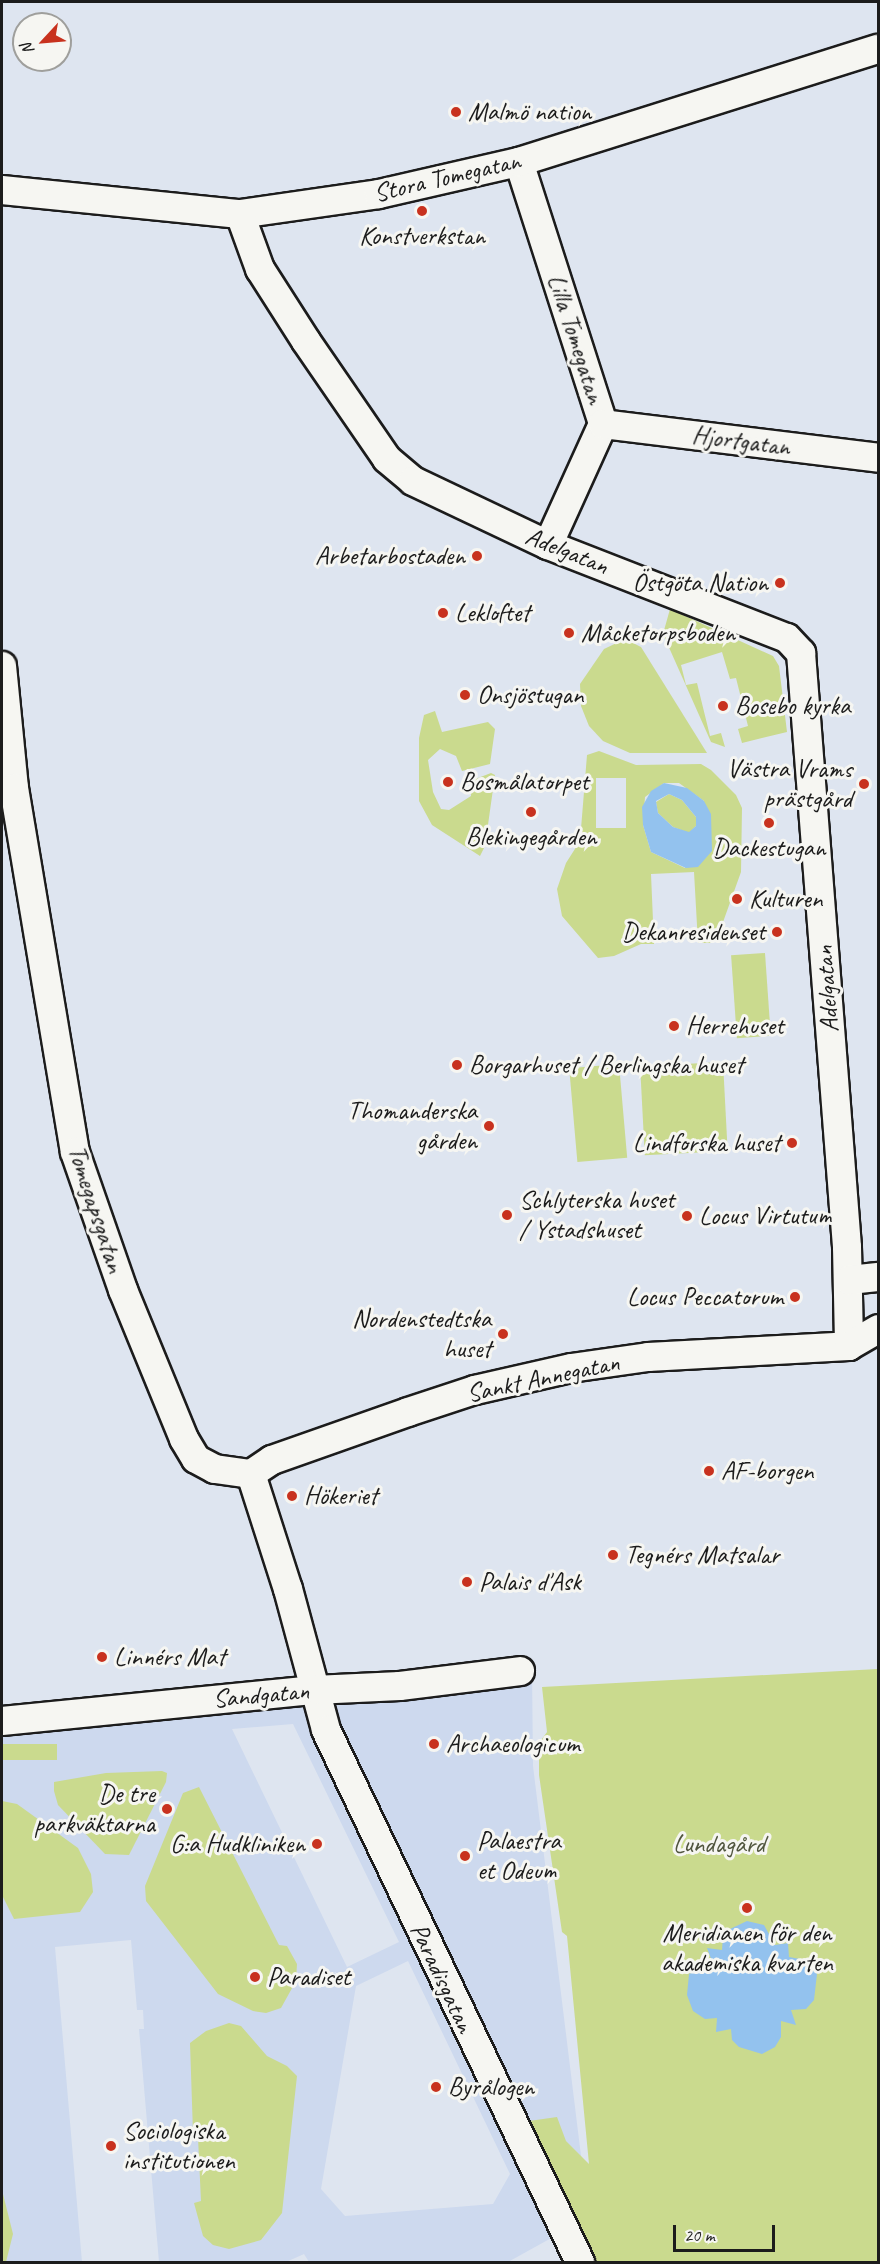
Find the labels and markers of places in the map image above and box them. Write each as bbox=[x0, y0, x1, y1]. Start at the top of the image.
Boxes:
place label: Malmö nation bbox=[468, 96, 591, 128]
marker: Malmö nation bbox=[449, 105, 463, 119]
marker: Konstverkstan bbox=[415, 204, 429, 218]
place label: Konstverkstan bbox=[359, 220, 485, 252]
place label: Arbetarbostaden bbox=[315, 540, 465, 572]
marker: Arbetarbostaden bbox=[470, 549, 484, 563]
place label: Östgöta Nation bbox=[632, 567, 768, 599]
marker: Östgöta Nation bbox=[773, 576, 787, 590]
place label: Lekloftet bbox=[455, 597, 530, 629]
marker: Lekloftet bbox=[436, 606, 450, 620]
place label: Måcketorpsboden bbox=[581, 617, 735, 649]
marker: Måcketorpsboden bbox=[562, 626, 576, 640]
place label: Onsjöstugan bbox=[477, 679, 583, 711]
marker: Onsjöstugan bbox=[458, 688, 472, 702]
place label: Bosebo kyrka bbox=[735, 690, 850, 722]
marker: Bosebo kyrka bbox=[716, 699, 730, 713]
place label: Västra Vrams prästgård bbox=[726, 753, 852, 814]
place label: Bosmålatorpet bbox=[460, 766, 589, 798]
marker: Bosmålatorpet bbox=[441, 775, 455, 789]
marker: Västra Vrams prästgård bbox=[857, 777, 871, 791]
marker: Blekingegården bbox=[524, 805, 538, 819]
marker: Dackestugan bbox=[762, 816, 776, 830]
place label: Blekingegården bbox=[466, 821, 596, 853]
place label: Dackestugan bbox=[713, 832, 825, 864]
place label: Kulturen bbox=[749, 883, 822, 915]
marker: Kulturen bbox=[730, 892, 744, 906]
place label: Dekanresidenset bbox=[622, 916, 765, 948]
marker: Dekanresidenset bbox=[770, 925, 784, 939]
place label: Herrehuset bbox=[686, 1010, 784, 1042]
marker: Herrehuset bbox=[667, 1019, 681, 1033]
place label: Borgarhuset / Berlingska huset bbox=[469, 1049, 743, 1081]
marker: Borgarhuset / Berlingska huset bbox=[450, 1058, 464, 1072]
place label: Thomanderska gården bbox=[348, 1095, 477, 1156]
marker: Thomanderska gården bbox=[482, 1119, 496, 1133]
place label: Lindforska huset bbox=[633, 1127, 780, 1159]
marker: Lindforska huset bbox=[785, 1136, 799, 1150]
place label: Schlyterska huset / Ystadshuset bbox=[519, 1184, 675, 1246]
place label: Locus Virtutum bbox=[699, 1200, 831, 1232]
marker: Schlyterska huset / Ystadshuset bbox=[500, 1208, 514, 1222]
marker: Locus Virtutum bbox=[680, 1209, 694, 1223]
place label: Locus Peccatorum bbox=[627, 1281, 783, 1313]
marker: Locus Peccatorum bbox=[788, 1290, 802, 1304]
place label: Nordenstedtska huset bbox=[352, 1303, 491, 1364]
marker: Nordenstedtska huset bbox=[496, 1327, 510, 1341]
place label: AF-borgen bbox=[721, 1455, 814, 1487]
marker: AF-borgen bbox=[702, 1464, 716, 1478]
place label: Hökeriet bbox=[304, 1480, 377, 1512]
marker: Hökeriet bbox=[285, 1489, 299, 1503]
place label: Tegnérs Matsalar bbox=[625, 1539, 779, 1571]
marker: Tegnérs Matsalar bbox=[606, 1548, 620, 1562]
place label: Palais d'Ask bbox=[479, 1566, 581, 1598]
marker: Palais d'Ask bbox=[460, 1575, 474, 1589]
place label: Linnérs Mat bbox=[114, 1641, 225, 1673]
marker: Linnérs Mat bbox=[95, 1650, 109, 1664]
place label: Archaeologicum bbox=[446, 1728, 580, 1760]
marker: Archaeologicum bbox=[427, 1737, 441, 1751]
place label: De tre parkväktarna bbox=[34, 1778, 155, 1840]
marker: De tre parkväktarna bbox=[160, 1802, 174, 1816]
place label: Palaestra et Odeum bbox=[477, 1825, 561, 1886]
place label: G:a Hudkliniken bbox=[170, 1828, 305, 1860]
marker: G:a Hudkliniken bbox=[310, 1837, 324, 1851]
marker: Palaestra et Odeum bbox=[458, 1849, 472, 1863]
marker: Meridianen för den akademiska kvarten bbox=[740, 1901, 754, 1915]
place label: Meridianen för den akademiska kvarten bbox=[661, 1917, 833, 1978]
place label: Paradiset bbox=[267, 1961, 350, 1993]
marker: Paradiset bbox=[248, 1970, 262, 1984]
place label: Byrålogen bbox=[448, 2071, 534, 2103]
marker: Byrålogen bbox=[429, 2080, 443, 2094]
place label: Sociologiska institutionen bbox=[123, 2115, 235, 2176]
marker: Sociologiska institutionen bbox=[104, 2139, 118, 2153]

